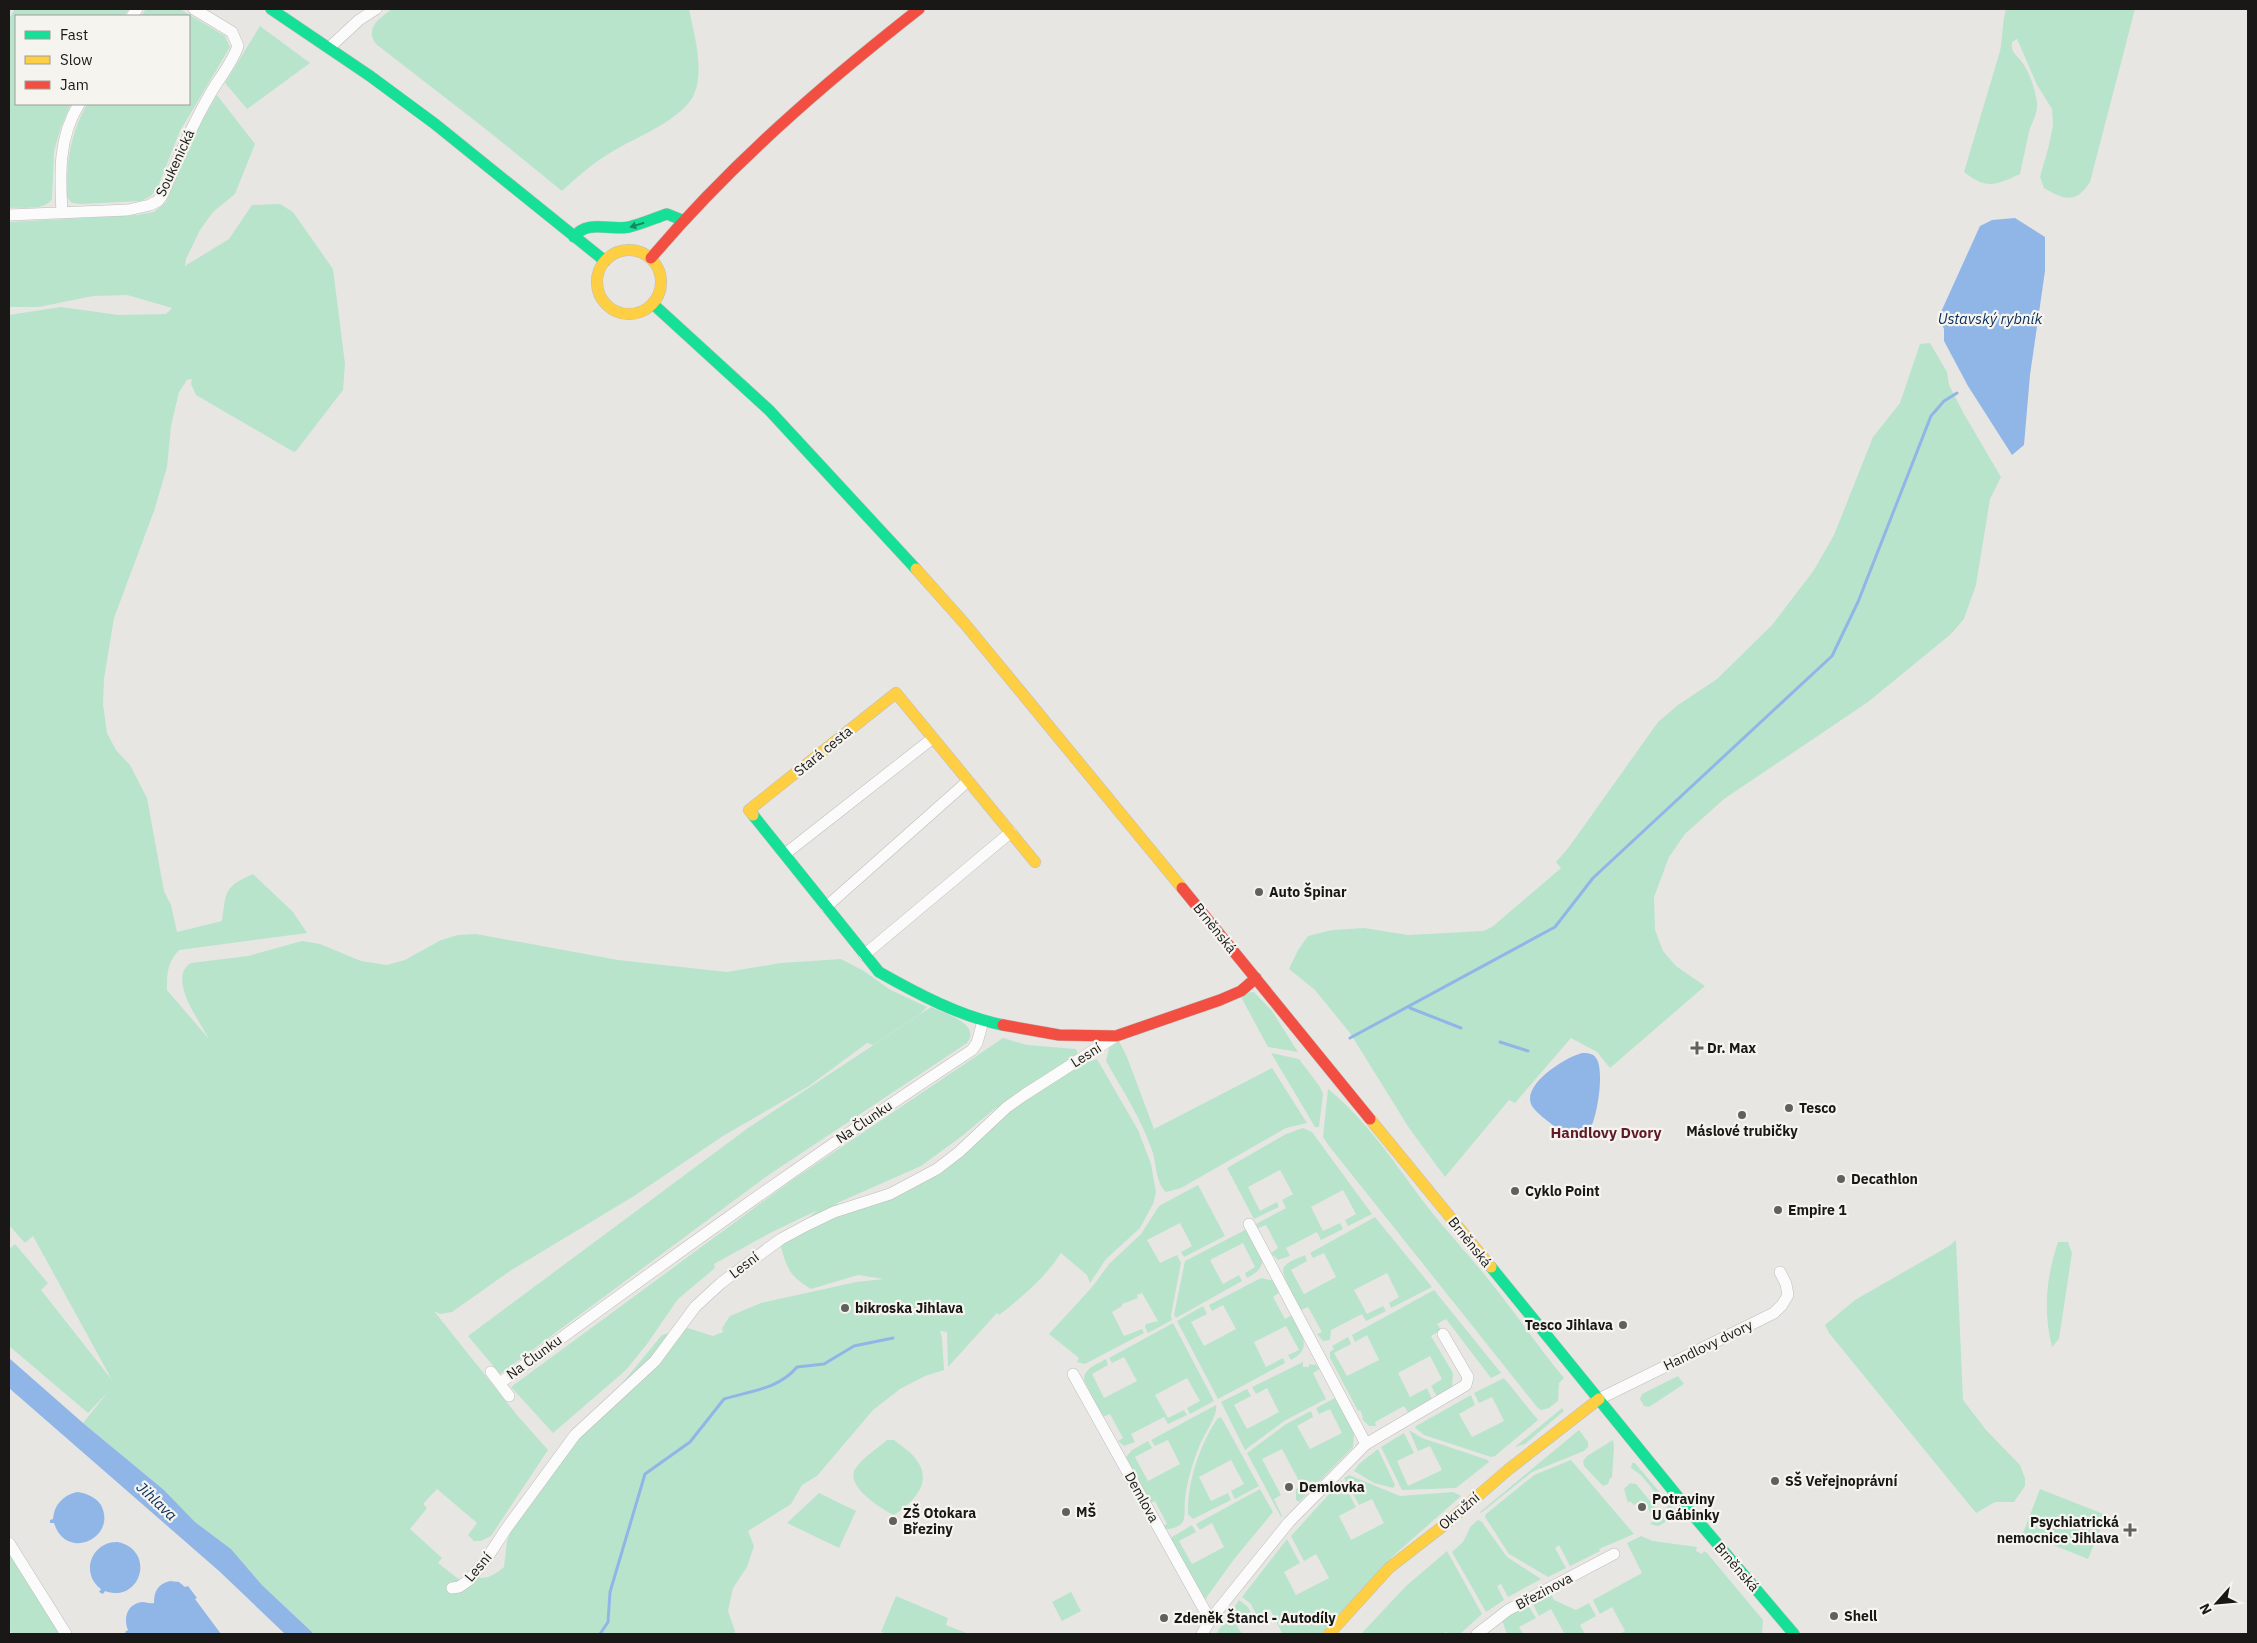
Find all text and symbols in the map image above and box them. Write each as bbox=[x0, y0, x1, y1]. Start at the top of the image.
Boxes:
legend bbox=[15, 15, 190, 105]
text: Fast bbox=[60, 25, 88, 44]
text: Slow bbox=[60, 50, 93, 69]
text: Jam bbox=[60, 75, 89, 94]
street label: Soukenická bbox=[152, 126, 199, 199]
one-way arrow bbox=[629, 221, 644, 229]
water label: Ustavský rybník bbox=[1938, 309, 2042, 328]
street label: Stará cesta bbox=[790, 722, 856, 780]
place label: Auto Špinar bbox=[1269, 882, 1347, 901]
marker: Auto Špinar bbox=[1253, 886, 1265, 898]
street label: Brněnská bbox=[1189, 899, 1241, 957]
street label: Lesní bbox=[1067, 1038, 1105, 1071]
place label: Dr. Max bbox=[1707, 1039, 1756, 1057]
marker: Dr. Max bbox=[1691, 1042, 1703, 1054]
street label: Na Člunku bbox=[832, 1096, 896, 1147]
place label: Tesco bbox=[1799, 1099, 1836, 1117]
marker: Tesco bbox=[1783, 1102, 1795, 1114]
marker: Máslové trubičky bbox=[1736, 1109, 1748, 1121]
place label: Máslové trubičky bbox=[1686, 1122, 1798, 1140]
district label: Handlovy Dvory bbox=[1550, 1123, 1662, 1142]
place label: Decathlon bbox=[1851, 1170, 1918, 1188]
marker: Decathlon bbox=[1835, 1173, 1847, 1185]
place label: Cyklo Point bbox=[1525, 1182, 1600, 1200]
marker: Cyklo Point bbox=[1509, 1185, 1521, 1197]
place label: Empire 1 bbox=[1788, 1201, 1847, 1219]
marker: Empire 1 bbox=[1772, 1204, 1784, 1216]
street label: Brněnská bbox=[1444, 1213, 1496, 1271]
street label: Lesní bbox=[725, 1248, 763, 1282]
place label: bikroska Jihlava bbox=[855, 1299, 963, 1317]
marker: bikroska Jihlava bbox=[839, 1302, 851, 1314]
place label: Tesco Jihlava bbox=[1525, 1316, 1613, 1334]
street label: Handlovy dvory bbox=[1660, 1316, 1756, 1374]
marker: Tesco Jihlava bbox=[1617, 1319, 1629, 1331]
street label: Na Člunku bbox=[502, 1330, 565, 1383]
street label: Demlova bbox=[1121, 1469, 1163, 1526]
place label: SŠ Veřejnoprávní bbox=[1785, 1471, 1898, 1490]
marker: SŠ Veřejnoprávní bbox=[1769, 1475, 1781, 1487]
water label: Jihlava bbox=[133, 1478, 181, 1525]
place label: Demlovka bbox=[1299, 1478, 1365, 1496]
marker: Demlovka bbox=[1283, 1481, 1295, 1493]
street label: Okružní bbox=[1435, 1488, 1484, 1534]
place label: Potraviny U Gábinky bbox=[1652, 1490, 1720, 1524]
marker: Potraviny U Gábinky bbox=[1636, 1501, 1648, 1513]
place label: MŠ bbox=[1076, 1502, 1096, 1521]
place label: ZŠ Otokara Březiny bbox=[903, 1503, 976, 1538]
marker: MŠ bbox=[1060, 1506, 1072, 1518]
place label: Psychiatrická nemocnice Jihlava bbox=[1997, 1513, 2119, 1547]
marker: ZŠ Otokara Březiny bbox=[887, 1515, 899, 1527]
marker: Psychiatrická nemocnice Jihlava bbox=[2123, 1523, 2137, 1537]
street label: Brněnská bbox=[1711, 1539, 1764, 1596]
street label: Lesní bbox=[461, 1548, 496, 1585]
street label: Březinova bbox=[1513, 1568, 1576, 1613]
north arrow bbox=[2192, 1578, 2242, 1628]
text: N bbox=[2195, 1600, 2216, 1618]
place label: Shell bbox=[1844, 1607, 1877, 1625]
place label: Zdeněk Štancl - Autodíly bbox=[1174, 1608, 1336, 1627]
marker: Shell bbox=[1828, 1610, 1840, 1622]
marker: Zdeněk Štancl - Autodíly bbox=[1158, 1612, 1170, 1624]

